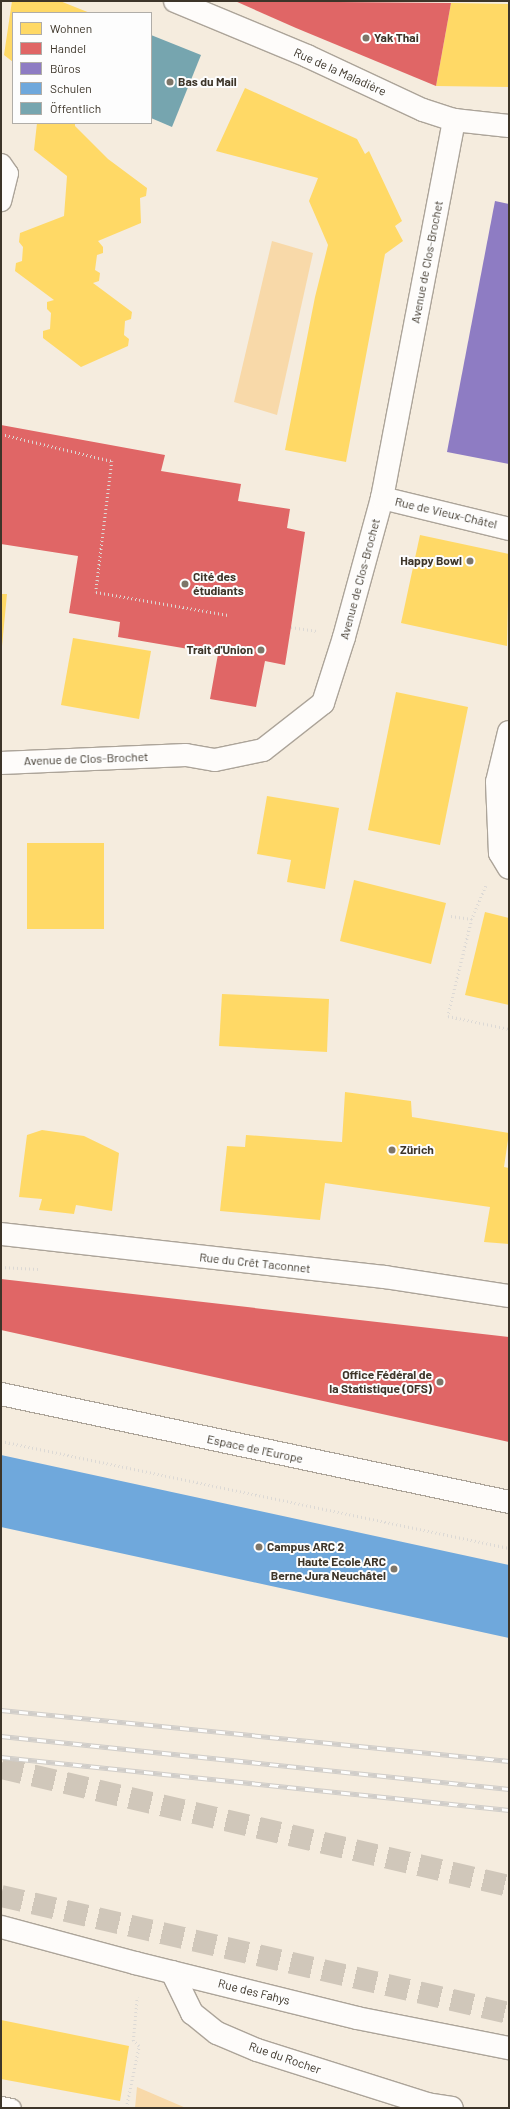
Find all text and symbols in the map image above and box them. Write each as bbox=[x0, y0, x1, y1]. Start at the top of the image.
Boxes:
legend bbox=[12, 12, 152, 124]
text: Wohnen bbox=[50, 21, 92, 35]
place label: Yak Thai bbox=[374, 31, 419, 45]
marker: Yak Thai bbox=[361, 33, 371, 43]
text: Handel bbox=[50, 41, 86, 55]
street label: Rue de la Maladière bbox=[292, 45, 388, 99]
text: Büros bbox=[50, 61, 80, 75]
place label: Bas du Mail bbox=[178, 75, 237, 89]
marker: Bas du Mail bbox=[165, 77, 175, 87]
text: Schulen bbox=[50, 81, 92, 95]
text: Öffentlich bbox=[50, 101, 101, 115]
street label: Avenue de Clos-Brochet bbox=[408, 199, 446, 325]
street label: Rue de Vieux-Châtel bbox=[394, 494, 498, 532]
street label: Avenue de Clos-Brochet bbox=[337, 517, 383, 641]
place label: Happy Bowl bbox=[400, 554, 462, 568]
marker: Happy Bowl bbox=[465, 556, 475, 566]
place label: Cité des étudiants bbox=[193, 570, 244, 598]
marker: Cité des étudiants bbox=[180, 579, 190, 589]
place label: Trait d'Union bbox=[187, 643, 253, 657]
marker: Trait d'Union bbox=[256, 645, 266, 655]
street label: Avenue de Clos-Brochet bbox=[23, 750, 149, 768]
place label: Zürich bbox=[400, 1143, 434, 1157]
marker: Zürich bbox=[387, 1145, 397, 1155]
street label: Rue du Crêt Taconnet bbox=[199, 1250, 311, 1276]
place label: Office Fédéral de la Statistique (OFS) bbox=[329, 1368, 432, 1396]
marker: Office Fédéral de la Statistique (OFS) bbox=[435, 1377, 445, 1387]
street label: Espace de l'Europe bbox=[206, 1432, 304, 1466]
place label: Campus ARC 2 bbox=[267, 1540, 344, 1554]
marker: Campus ARC 2 bbox=[254, 1542, 264, 1552]
place label: Haute Ecole ARC Berne Jura Neuchâtel bbox=[271, 1555, 386, 1583]
marker: Haute Ecole ARC Berne Jura Neuchâtel bbox=[389, 1564, 399, 1574]
street label: Rue des Fahys bbox=[217, 1976, 291, 2008]
street label: Rue du Rocher bbox=[247, 2039, 323, 2077]

